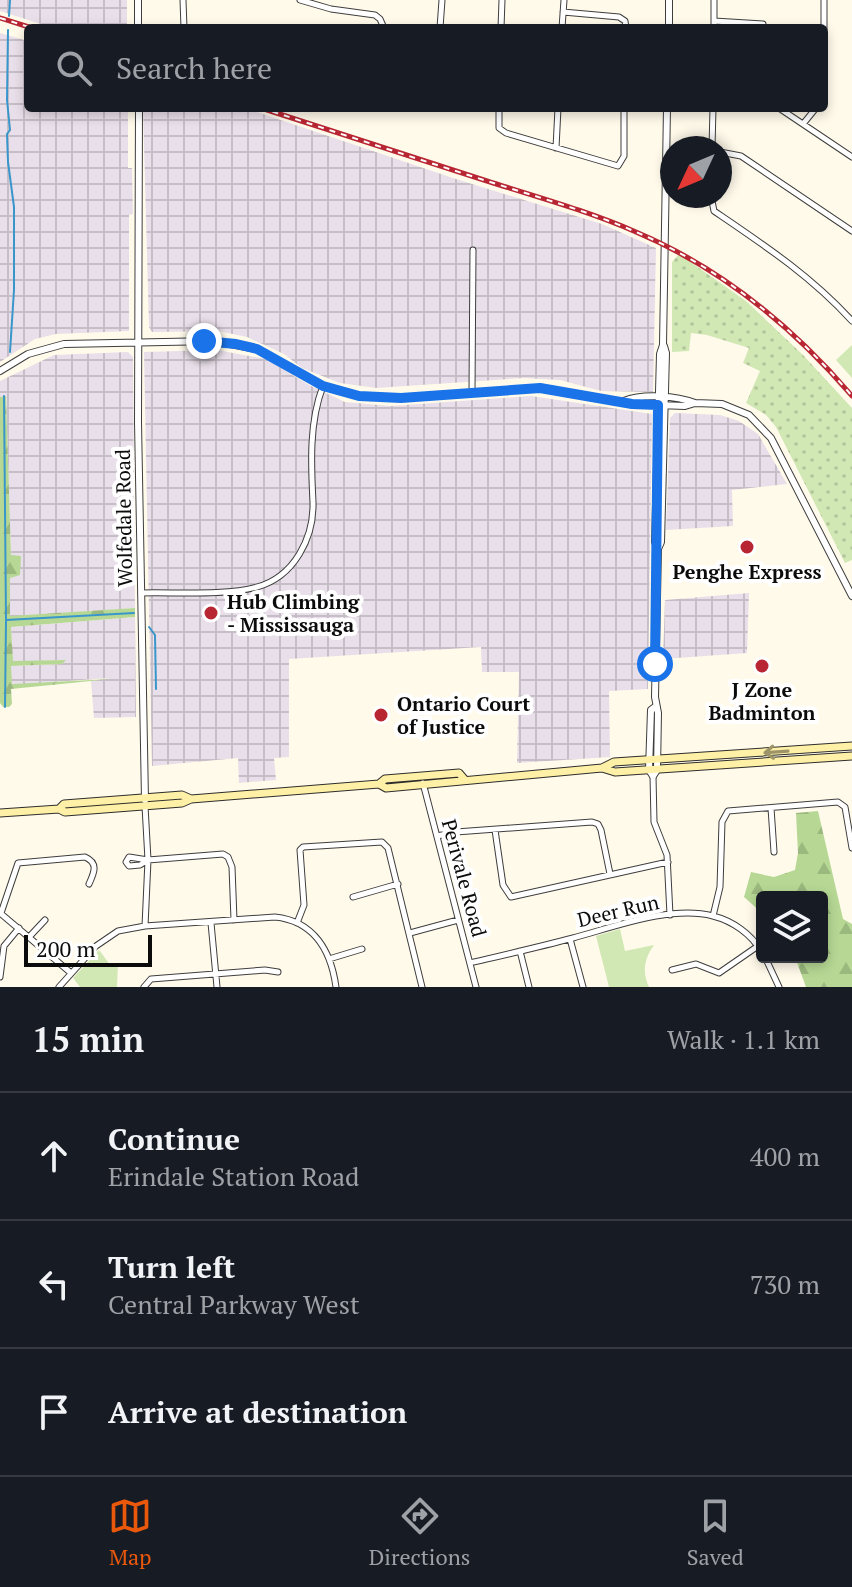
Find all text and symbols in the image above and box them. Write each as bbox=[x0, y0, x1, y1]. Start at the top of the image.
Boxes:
search box bbox=[24, 24, 828, 112]
icon: search bbox=[52, 46, 96, 90]
text: Search here bbox=[116, 48, 272, 88]
north arrow bbox=[660, 136, 732, 208]
route end bbox=[186, 323, 222, 359]
street label: Wolfedale Road bbox=[109, 449, 138, 587]
marker: Penghe Express bbox=[738, 538, 756, 556]
place label: Penghe Express bbox=[673, 558, 821, 585]
place label: Hub Climbing - Mississauga bbox=[227, 588, 360, 638]
marker: Hub Climbing - Mississauga bbox=[202, 604, 220, 622]
route start bbox=[637, 646, 673, 682]
marker: J Zone Badminton bbox=[753, 657, 771, 675]
place label: J Zone Badminton bbox=[709, 676, 816, 726]
place label: Ontario Court of Justice bbox=[397, 690, 530, 740]
marker: Ontario Court of Justice bbox=[372, 706, 390, 724]
one-way arrow bbox=[763, 745, 790, 760]
street label: Perivale Road bbox=[436, 816, 493, 940]
street label: Deer Run bbox=[574, 888, 661, 933]
map controls bbox=[756, 891, 828, 963]
button: layers bbox=[756, 891, 828, 963]
scale bar bbox=[24, 931, 152, 967]
text: 200 m bbox=[36, 934, 96, 963]
text: 15 min bbox=[32, 1017, 144, 1062]
text: Walk · 1.1 km bbox=[667, 1022, 820, 1056]
text: Continue bbox=[108, 1119, 240, 1159]
icon: ahead bbox=[32, 1134, 76, 1178]
text: 400 m bbox=[750, 1139, 820, 1173]
text: Erindale Station Road bbox=[108, 1159, 360, 1193]
text: Turn left bbox=[108, 1247, 235, 1287]
icon: left bbox=[32, 1262, 76, 1306]
text: 730 m bbox=[750, 1267, 820, 1301]
text: Central Parkway West bbox=[108, 1287, 360, 1321]
icon: arrive bbox=[32, 1390, 76, 1434]
text: Arrive at destination bbox=[108, 1392, 407, 1432]
tab: Map bbox=[108, 1494, 152, 1571]
tab: Directions bbox=[369, 1494, 470, 1571]
tab: Saved bbox=[687, 1494, 744, 1571]

